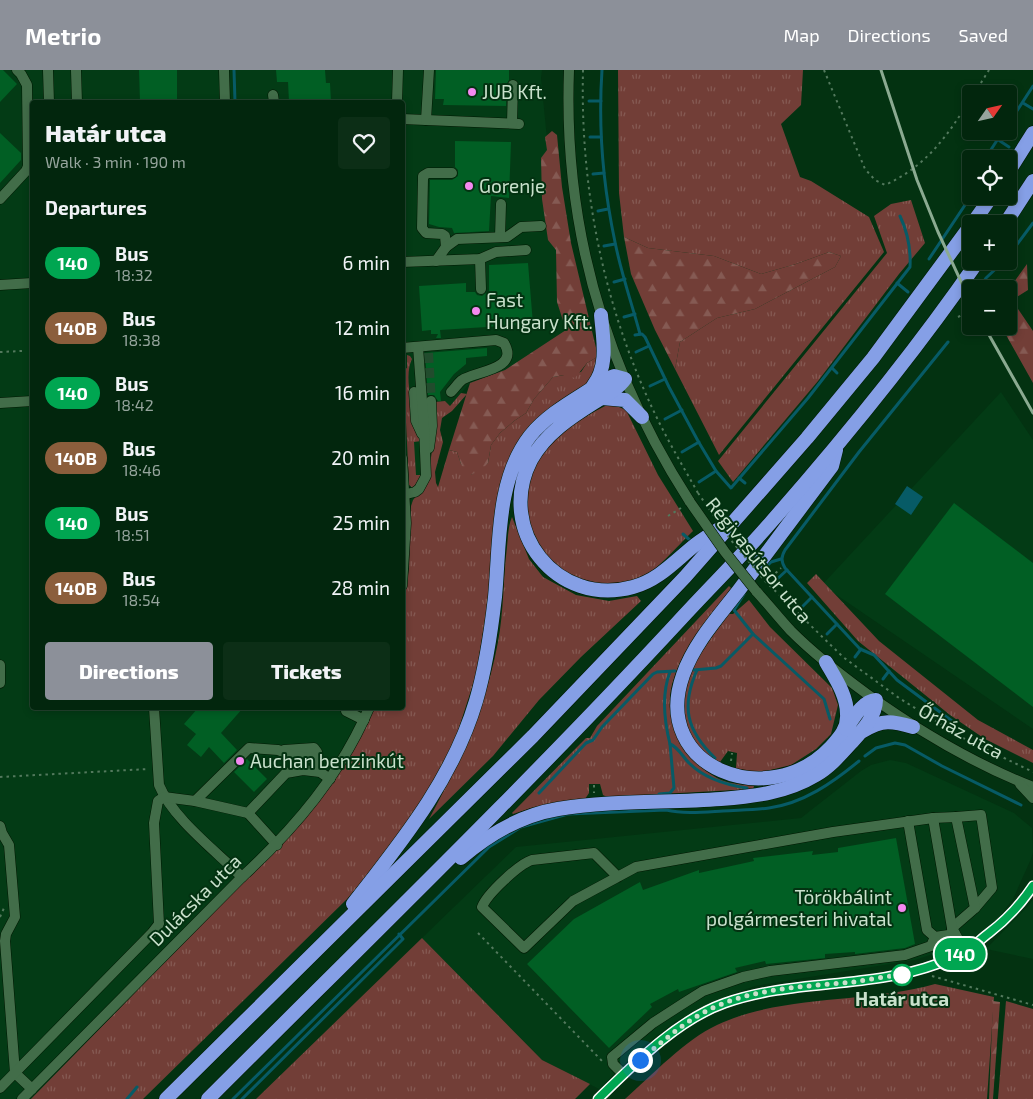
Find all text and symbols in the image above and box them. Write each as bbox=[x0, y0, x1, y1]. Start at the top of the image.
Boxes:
text: Metrio bbox=[25, 21, 101, 50]
text: Map bbox=[783, 24, 820, 46]
text: Directions bbox=[848, 24, 931, 46]
text: Saved bbox=[959, 24, 1008, 46]
place label: JUB Kft. bbox=[482, 80, 547, 103]
north arrow bbox=[962, 85, 1018, 140]
map controls bbox=[962, 85, 1017, 335]
marker: JUB Kft. bbox=[466, 86, 478, 98]
button: heart bbox=[338, 117, 390, 169]
text: Határ utca bbox=[45, 118, 166, 147]
button: locate bbox=[962, 150, 1017, 205]
text: Walk · 3 min · 190 m bbox=[45, 152, 186, 171]
place label: Gorenje bbox=[479, 174, 545, 197]
marker: Gorenje bbox=[463, 180, 475, 192]
text: Departures bbox=[45, 196, 147, 219]
button: + bbox=[962, 215, 1017, 270]
text: Bus bbox=[115, 242, 149, 265]
text: 6 min bbox=[342, 251, 390, 274]
text: 140 bbox=[57, 252, 88, 274]
text: 18:32 bbox=[115, 265, 153, 284]
button: − bbox=[962, 280, 1017, 335]
place label: Fast Hungary Kft. bbox=[486, 288, 593, 333]
marker: Fast Hungary Kft. bbox=[470, 305, 482, 317]
text: Bus bbox=[122, 307, 156, 330]
text: 12 min bbox=[335, 316, 390, 339]
text: 140B bbox=[55, 317, 97, 339]
text: 18:38 bbox=[122, 330, 161, 349]
text: Bus bbox=[115, 372, 149, 395]
text: 16 min bbox=[335, 381, 390, 404]
text: 140 bbox=[57, 382, 88, 404]
text: 18:42 bbox=[115, 395, 154, 414]
text: Bus bbox=[122, 437, 156, 460]
text: 20 min bbox=[331, 446, 390, 469]
text: 140B bbox=[55, 447, 97, 469]
text: 18:46 bbox=[122, 460, 161, 479]
street label: Régivasútsor utca bbox=[702, 492, 817, 627]
text: Bus bbox=[115, 502, 149, 525]
text: 25 min bbox=[333, 511, 390, 534]
text: 140 bbox=[57, 512, 88, 534]
text: 18:51 bbox=[115, 525, 150, 544]
text: Bus bbox=[122, 567, 156, 590]
text: 28 min bbox=[331, 576, 390, 599]
text: 140B bbox=[55, 577, 97, 599]
text: 18:54 bbox=[122, 590, 160, 609]
button: Directions bbox=[45, 642, 213, 700]
button: Tickets bbox=[223, 642, 390, 700]
street label: Őrház utca bbox=[915, 698, 1008, 763]
place label: Auchan benzinkút bbox=[250, 749, 404, 772]
marker: Auchan benzinkút bbox=[234, 755, 246, 767]
street label: Dulácska utca bbox=[144, 849, 245, 950]
place label: Törökbálint polgármesteri hivatal bbox=[706, 885, 892, 930]
marker: Törökbálint polgármesteri hivatal bbox=[896, 902, 908, 914]
line badge: 140 bbox=[931, 938, 989, 970]
text: 140 bbox=[945, 943, 975, 965]
marker: Határ utca bbox=[891, 964, 913, 986]
place label: Határ utca bbox=[855, 987, 949, 1010]
your location bbox=[628, 1048, 653, 1073]

